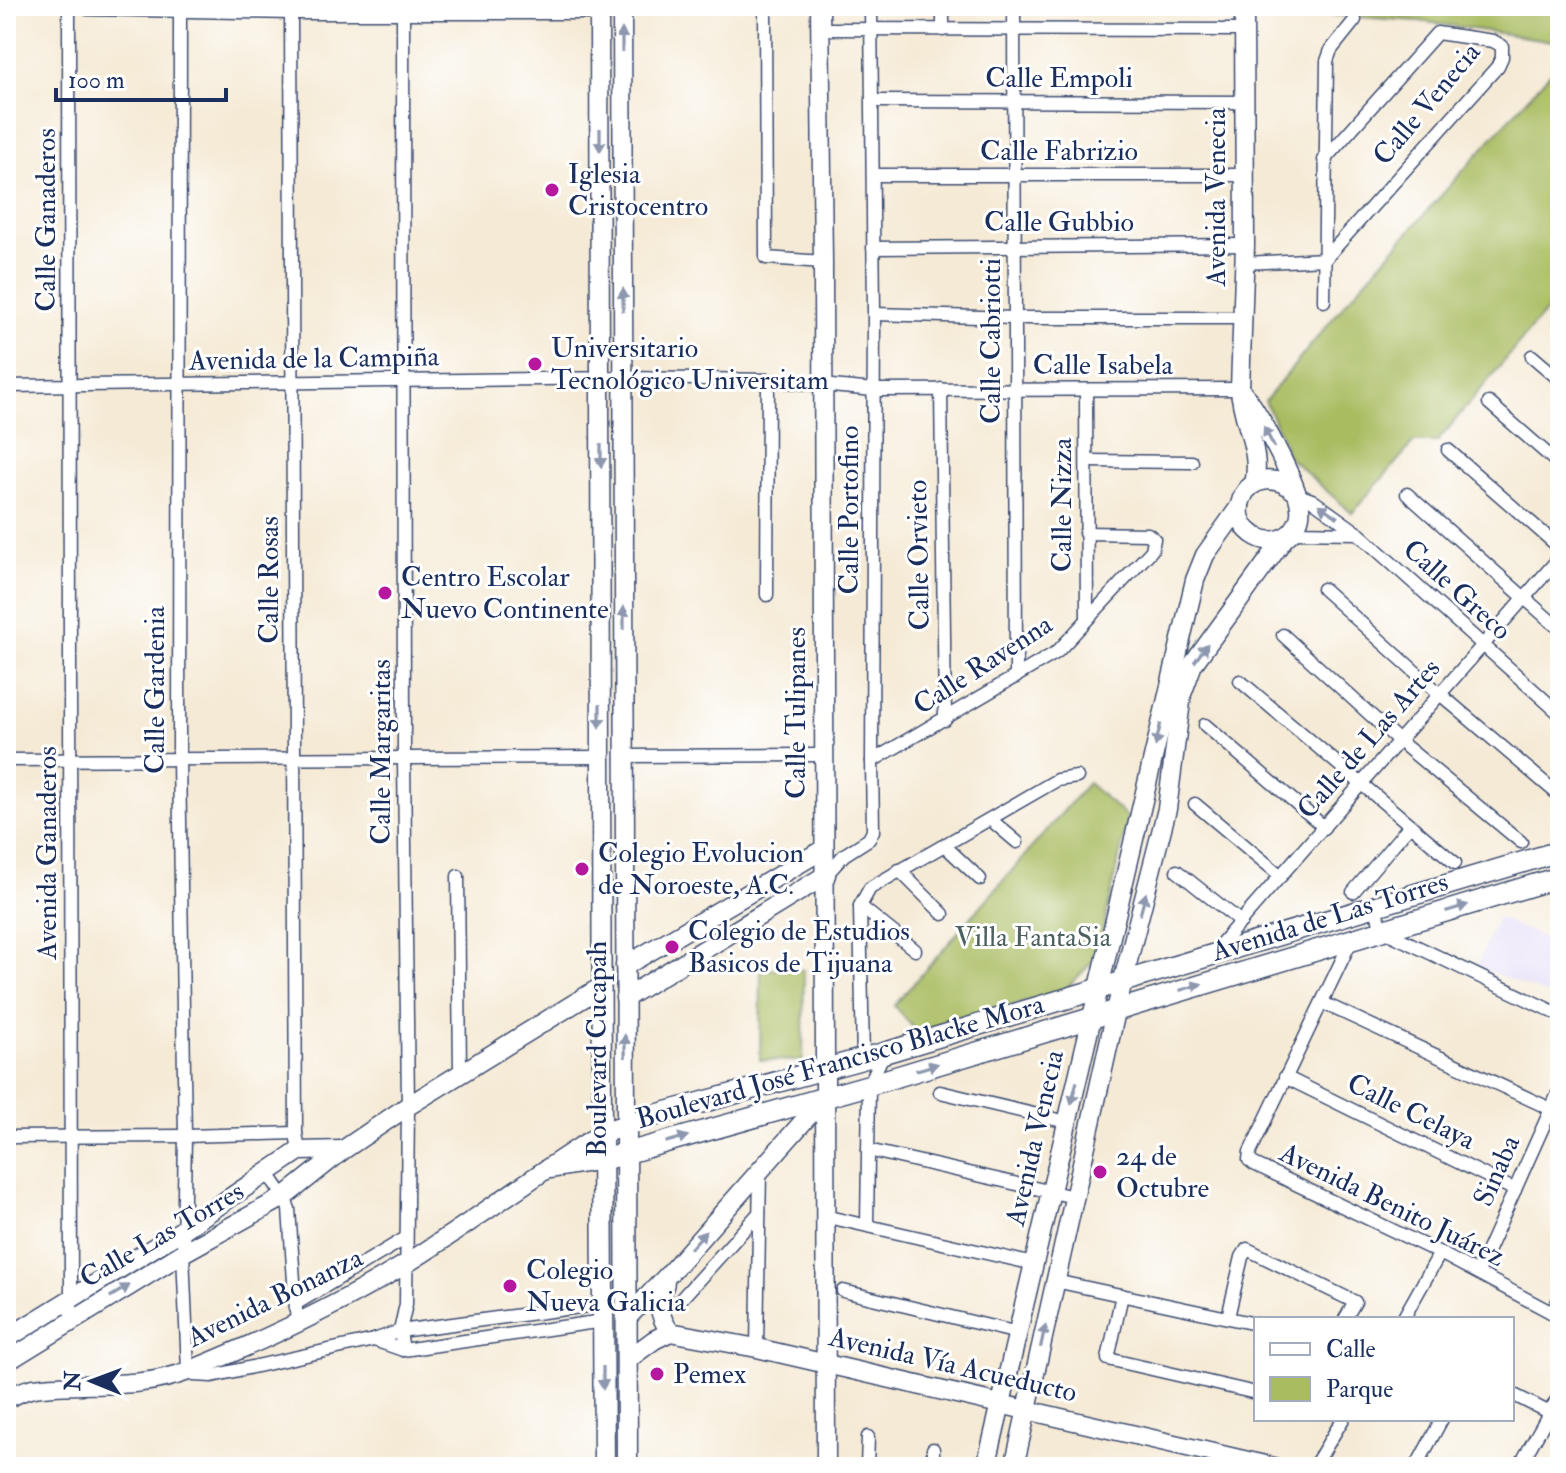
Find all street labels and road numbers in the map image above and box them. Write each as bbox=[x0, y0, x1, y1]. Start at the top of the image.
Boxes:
street label: Calle Venecia bbox=[1366, 35, 1489, 172]
street label: Calle Empoli bbox=[985, 61, 1133, 96]
street label: Avenida Venecia bbox=[1199, 107, 1234, 288]
street label: Calle Ganaderos bbox=[29, 128, 64, 312]
street label: Calle Fabrizio bbox=[980, 134, 1138, 169]
street label: Calle Gubbio bbox=[984, 205, 1134, 240]
street label: Calle Cabriotti bbox=[974, 258, 1009, 424]
street label: Avenida de la Campiña bbox=[187, 339, 440, 379]
street label: Calle Isabela bbox=[1033, 348, 1174, 383]
street label: Calle Portofino bbox=[832, 426, 867, 594]
street label: Calle Nizza bbox=[1045, 437, 1080, 572]
street label: Calle Orvieto bbox=[900, 479, 938, 631]
street label: Calle Rosas bbox=[252, 516, 287, 644]
street label: Calle Greco bbox=[1395, 532, 1519, 648]
street label: Calle Gardenia bbox=[138, 606, 173, 774]
street label: Calle Ravenna bbox=[907, 607, 1060, 723]
street label: Calle Tulipanes bbox=[779, 627, 814, 799]
street label: Calle de Las Artes bbox=[1290, 652, 1448, 826]
street label: Calle Margaritas bbox=[364, 659, 399, 845]
street label: Avenida Ganaderos bbox=[30, 746, 65, 961]
street label: Avenida de Las Torres bbox=[1207, 864, 1452, 970]
street label: Boulevard Cucapah bbox=[580, 940, 615, 1157]
street label: Boulevard José Francisco Blacke Mora bbox=[632, 987, 1048, 1137]
street label: Avenida Venecia bbox=[998, 1046, 1072, 1230]
street label: Calle Celaya bbox=[1341, 1066, 1481, 1158]
street label: Sinaba bbox=[1466, 1130, 1528, 1212]
street label: Avenida Benito Juárez bbox=[1273, 1135, 1511, 1275]
street label: Calle Las Torres bbox=[74, 1174, 250, 1296]
street label: Avenida Bonanza bbox=[181, 1240, 369, 1356]
street label: Avenida Vía Acueducto bbox=[825, 1319, 1080, 1411]

